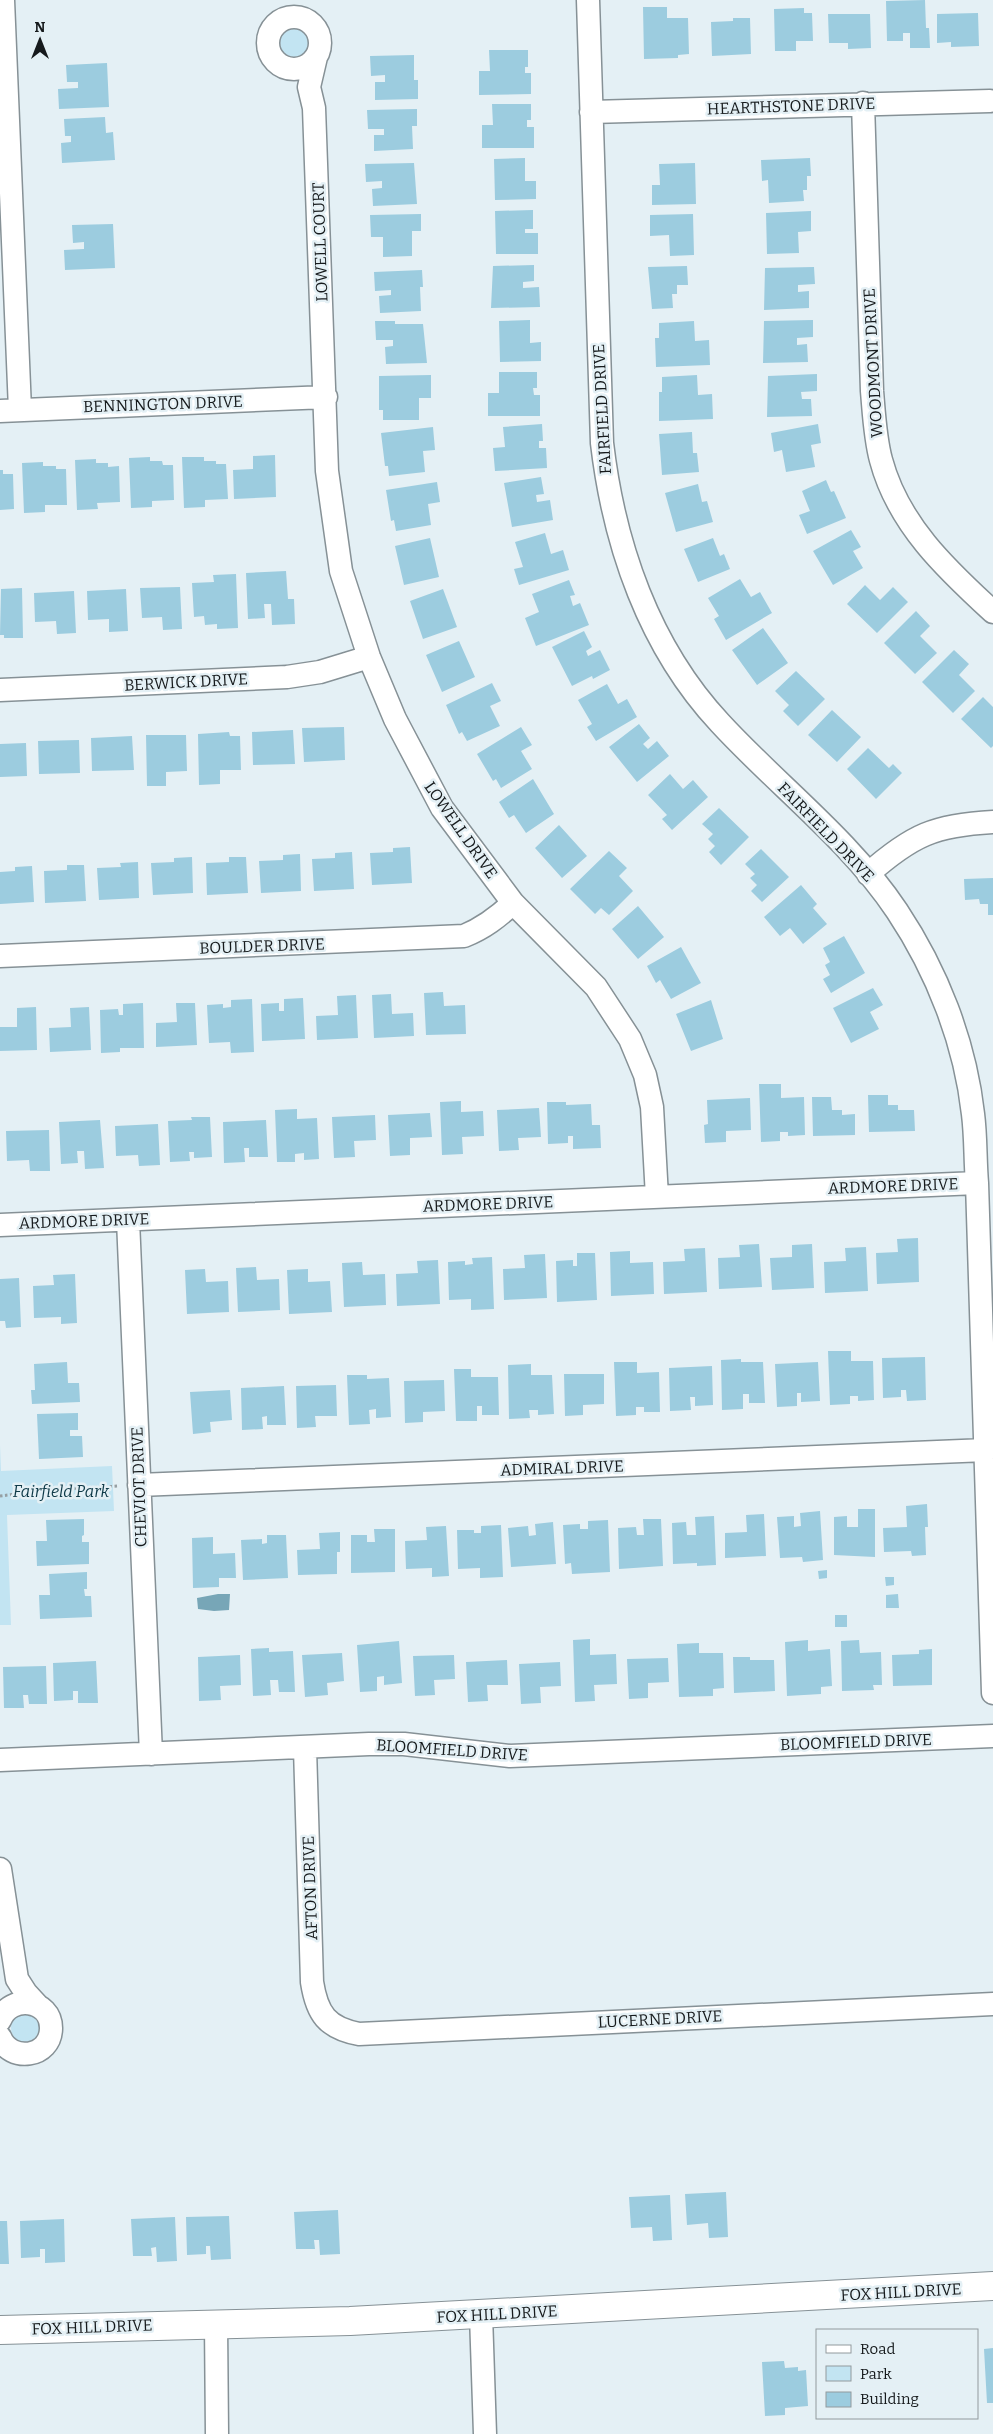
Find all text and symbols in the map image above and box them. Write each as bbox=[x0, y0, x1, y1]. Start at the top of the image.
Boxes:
north arrow bbox=[15, 15, 65, 65]
text: N bbox=[35, 19, 46, 36]
street label: HEARTHSTONE DRIVE bbox=[706, 94, 876, 118]
street label: LOWELL COURT bbox=[308, 182, 332, 302]
street label: WOODMONT DRIVE bbox=[860, 288, 886, 438]
street label: FAIRFIELD DRIVE bbox=[589, 343, 615, 475]
street label: BENNINGTON DRIVE bbox=[83, 392, 243, 416]
street label: BERWICK DRIVE bbox=[124, 669, 248, 695]
street label: LOWELL DRIVE bbox=[421, 778, 501, 882]
street label: FAIRFIELD DRIVE bbox=[774, 778, 878, 886]
street label: BOULDER DRIVE bbox=[199, 934, 325, 958]
street label: ARDMORE DRIVE bbox=[827, 1174, 959, 1198]
street label: ARDMORE DRIVE bbox=[422, 1192, 554, 1216]
street label: ARDMORE DRIVE bbox=[18, 1209, 150, 1233]
street label: CHEVIOT DRIVE bbox=[127, 1426, 151, 1548]
street label: ADMIRAL DRIVE bbox=[500, 1456, 624, 1480]
park label: Fairfield Park bbox=[13, 1482, 109, 1501]
street label: BLOOMFIELD DRIVE bbox=[780, 1730, 932, 1754]
street label: BLOOMFIELD DRIVE bbox=[376, 1735, 528, 1765]
street label: AFTON DRIVE bbox=[299, 1835, 321, 1941]
street label: LUCERNE DRIVE bbox=[597, 2006, 723, 2032]
street label: FOX HILL DRIVE bbox=[840, 2279, 962, 2305]
street label: FOX HILL DRIVE bbox=[436, 2301, 558, 2327]
street label: FOX HILL DRIVE bbox=[31, 2315, 153, 2339]
legend bbox=[816, 2329, 978, 2419]
text: Road bbox=[860, 2340, 895, 2358]
text: Park bbox=[860, 2365, 892, 2383]
text: Building bbox=[860, 2390, 919, 2408]

